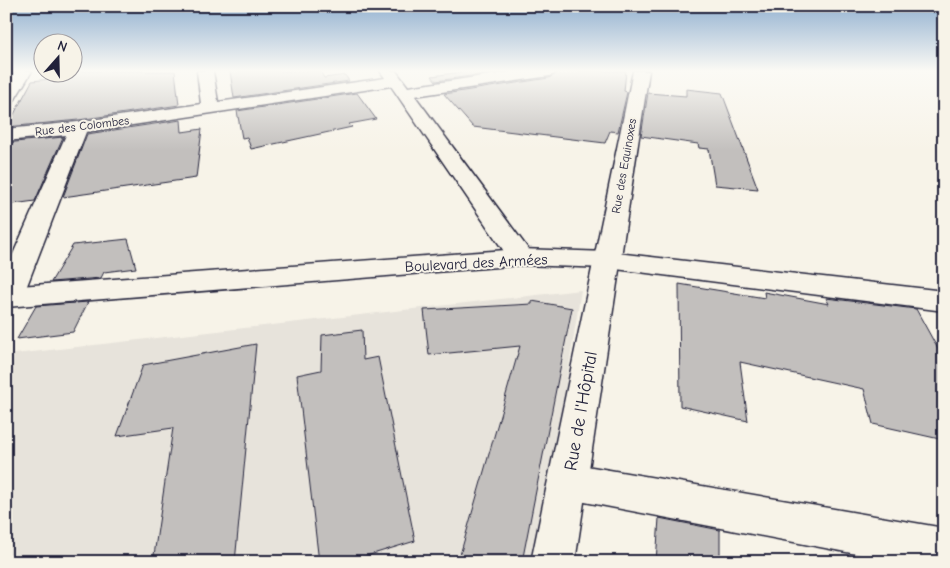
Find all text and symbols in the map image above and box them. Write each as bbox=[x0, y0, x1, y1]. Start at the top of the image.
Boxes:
north arrow bbox=[32, 32, 82, 82]
text: N bbox=[55, 37, 69, 56]
street label: Rue des Colombes bbox=[34, 113, 130, 139]
street label: Rue des Equinoxes bbox=[609, 117, 639, 215]
street label: Boulevard des Armées bbox=[404, 250, 548, 276]
street label: Rue de l'Hôpital bbox=[560, 350, 602, 472]

